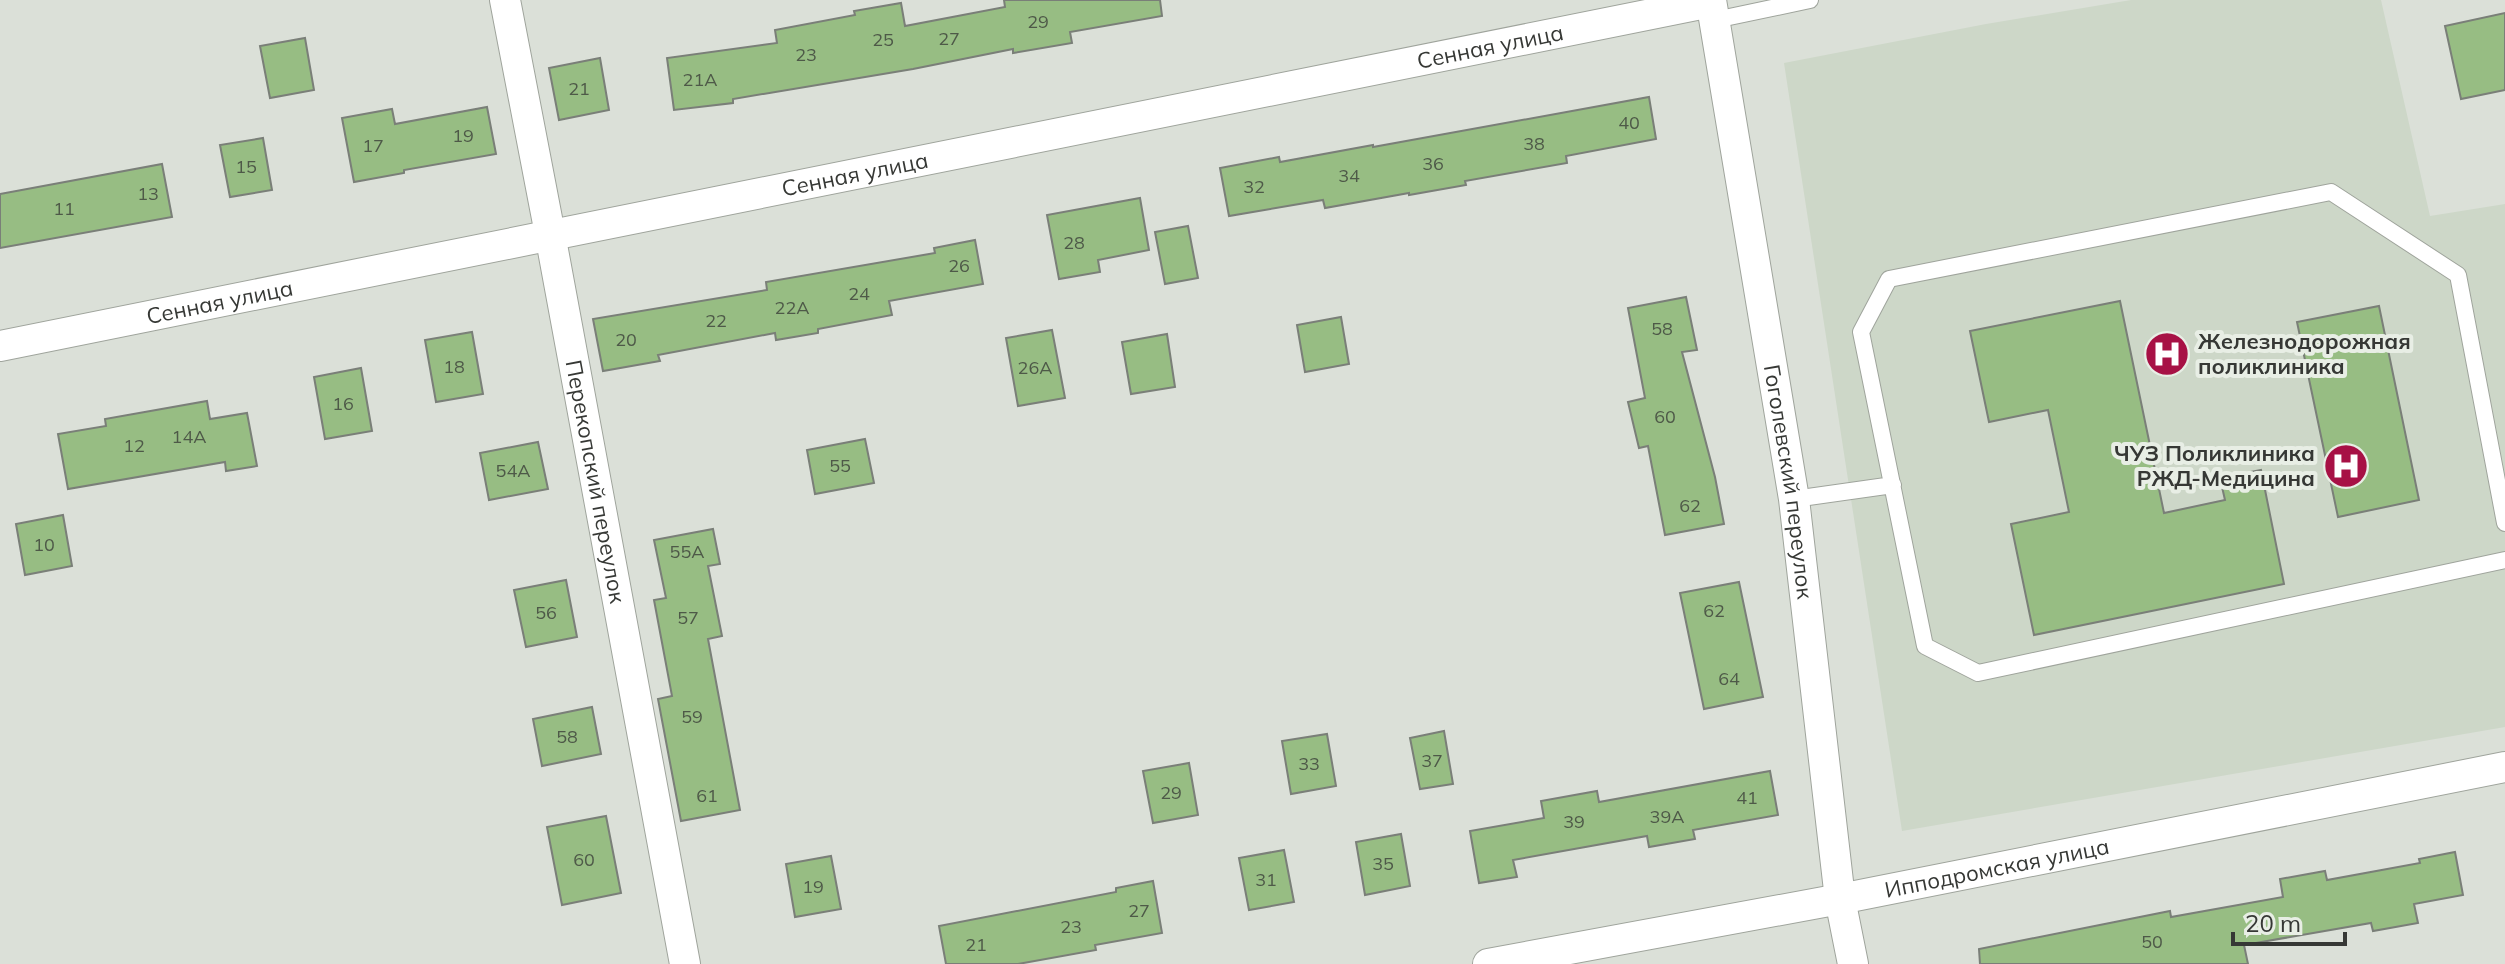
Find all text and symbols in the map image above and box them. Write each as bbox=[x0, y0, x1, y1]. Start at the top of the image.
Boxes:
house number: 29 bbox=[1027, 10, 1049, 33]
street label: Сенная улица bbox=[1415, 18, 1566, 75]
house number: 27 bbox=[938, 27, 960, 50]
house number: 25 bbox=[872, 28, 894, 51]
house number: 23 bbox=[795, 43, 817, 66]
house number: 21А bbox=[683, 68, 717, 91]
house number: 21 bbox=[568, 77, 590, 100]
house number: 40 bbox=[1618, 111, 1640, 134]
house number: 19 bbox=[452, 124, 474, 147]
house number: 38 bbox=[1523, 132, 1545, 155]
house number: 17 bbox=[362, 134, 384, 157]
street label: Сенная улица bbox=[779, 146, 931, 203]
house number: 36 bbox=[1422, 152, 1444, 175]
house number: 15 bbox=[235, 155, 257, 178]
house number: 34 bbox=[1338, 164, 1360, 187]
house number: 32 bbox=[1243, 175, 1265, 198]
house number: 13 bbox=[137, 182, 159, 205]
house number: 11 bbox=[53, 197, 75, 220]
house number: 28 bbox=[1063, 231, 1085, 254]
house number: 26 bbox=[948, 254, 970, 277]
street label: Сенная улица bbox=[144, 273, 295, 330]
house number: 24 bbox=[848, 282, 870, 305]
house number: 22А bbox=[775, 296, 809, 319]
house number: 22 bbox=[705, 309, 727, 332]
house number: 58 bbox=[1651, 317, 1673, 340]
place label: Железнодорожная поликлиника bbox=[2198, 327, 2411, 380]
house number: 20 bbox=[615, 328, 637, 351]
hospital icon: Железнодорожная поликлиника bbox=[2143, 330, 2191, 378]
house number: 18 bbox=[443, 355, 465, 378]
house number: 26А bbox=[1018, 356, 1052, 379]
street label: Перекопский переулок bbox=[560, 358, 632, 606]
street label: Гоголевский переулок bbox=[1758, 362, 1819, 601]
house number: 16 bbox=[332, 392, 354, 415]
house number: 60 bbox=[1654, 405, 1676, 428]
house number: 14А bbox=[172, 425, 206, 448]
house number: 12 bbox=[123, 434, 145, 457]
place label: ЧУЗ Поликлиника РЖД-Медицина bbox=[2114, 439, 2315, 492]
hospital icon: ЧУЗ Поликлиника РЖД-Медицина bbox=[2322, 442, 2370, 490]
house number: 55 bbox=[829, 454, 851, 477]
house number: 54А bbox=[496, 459, 530, 482]
house number: 62 bbox=[1679, 494, 1701, 517]
house number: 10 bbox=[33, 533, 55, 556]
house number: 55А bbox=[670, 540, 704, 563]
house number: 62 bbox=[1703, 599, 1725, 622]
house number: 56 bbox=[535, 601, 557, 624]
house number: 57 bbox=[677, 606, 699, 629]
house number: 64 bbox=[1718, 667, 1740, 690]
house number: 59 bbox=[681, 705, 703, 728]
house number: 58 bbox=[556, 725, 578, 748]
house number: 37 bbox=[1421, 749, 1443, 772]
house number: 33 bbox=[1298, 752, 1320, 775]
house number: 29 bbox=[1160, 781, 1182, 804]
house number: 61 bbox=[696, 784, 718, 807]
house number: 41 bbox=[1736, 786, 1758, 809]
house number: 39А bbox=[1650, 805, 1684, 828]
house number: 39 bbox=[1563, 810, 1585, 833]
street label: Ипподромская улица bbox=[1882, 832, 2112, 904]
house number: 60 bbox=[573, 848, 595, 871]
house number: 35 bbox=[1372, 852, 1394, 875]
house number: 31 bbox=[1255, 868, 1277, 891]
house number: 19 bbox=[802, 875, 824, 898]
scale bar bbox=[2233, 896, 2345, 946]
house number: 27 bbox=[1128, 899, 1150, 922]
text: 20 m bbox=[2245, 908, 2301, 938]
house number: 23 bbox=[1060, 915, 1082, 938]
house number: 50 bbox=[2141, 930, 2163, 953]
house number: 21 bbox=[965, 933, 987, 956]

